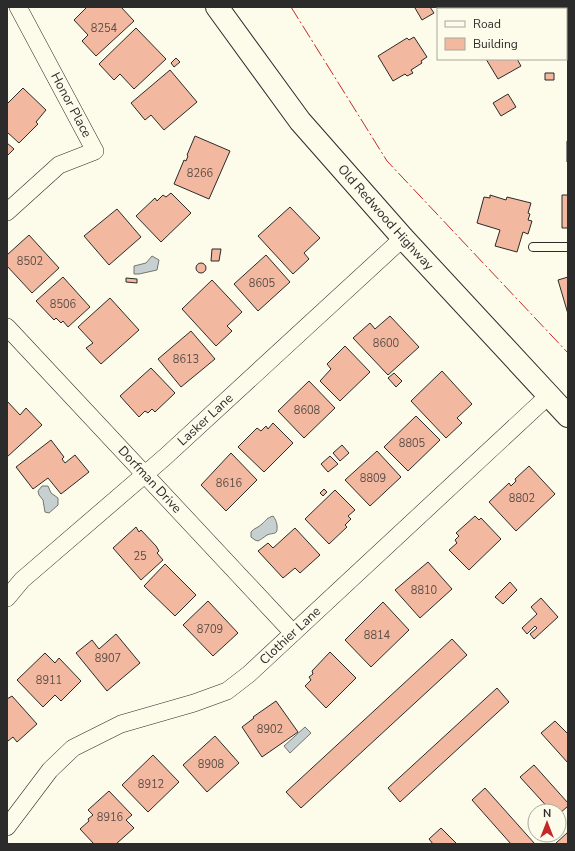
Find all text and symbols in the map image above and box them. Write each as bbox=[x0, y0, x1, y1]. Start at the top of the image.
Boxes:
legend bbox=[437, 8, 567, 60]
text: Road bbox=[473, 16, 501, 32]
house number: 8254 bbox=[91, 21, 118, 36]
text: Building bbox=[473, 36, 518, 52]
street label: Honor Place bbox=[46, 69, 96, 141]
street label: Old Redwood Highway bbox=[333, 161, 438, 275]
house number: 8266 bbox=[187, 166, 214, 181]
house number: 8502 bbox=[17, 254, 43, 269]
house number: 8605 bbox=[249, 276, 276, 291]
house number: 8506 bbox=[50, 297, 77, 312]
house number: 8600 bbox=[373, 336, 400, 351]
house number: 8613 bbox=[173, 352, 199, 367]
street label: Lasker Lane bbox=[174, 390, 237, 450]
house number: 8608 bbox=[294, 403, 321, 418]
house number: 8805 bbox=[399, 436, 426, 451]
street label: Dorfman Drive bbox=[114, 442, 186, 517]
house number: 8809 bbox=[360, 471, 386, 486]
house number: 8616 bbox=[216, 476, 243, 491]
house number: 8802 bbox=[509, 491, 535, 506]
house number: 25 bbox=[133, 549, 147, 564]
house number: 8810 bbox=[411, 583, 438, 598]
street label: Clothier Lane bbox=[256, 603, 325, 669]
house number: 8709 bbox=[197, 622, 223, 637]
house number: 8814 bbox=[364, 628, 391, 643]
house number: 8907 bbox=[95, 651, 121, 666]
house number: 8911 bbox=[36, 673, 62, 688]
house number: 8902 bbox=[257, 722, 283, 737]
house number: 8908 bbox=[198, 757, 225, 772]
house number: 8912 bbox=[138, 777, 164, 792]
north arrow bbox=[527, 803, 567, 843]
text: N bbox=[543, 806, 551, 821]
house number: 8916 bbox=[97, 810, 124, 825]

